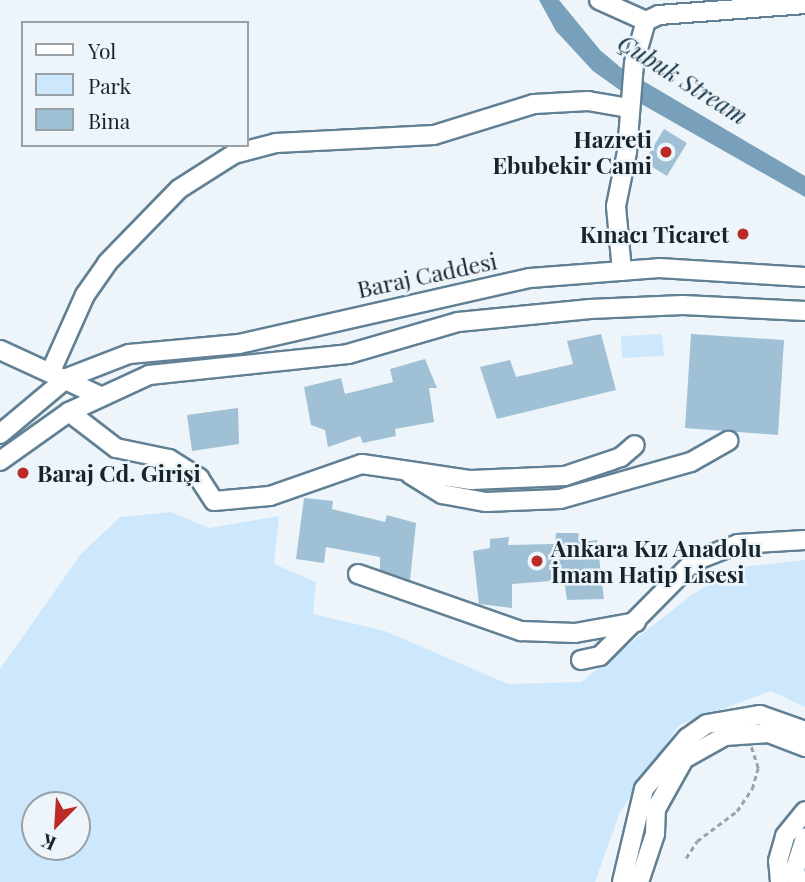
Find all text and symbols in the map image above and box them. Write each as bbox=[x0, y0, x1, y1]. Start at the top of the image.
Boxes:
legend bbox=[21, 21, 248, 147]
water label: Çubuk Stream bbox=[613, 28, 753, 130]
text: Yol bbox=[88, 36, 116, 64]
text: Park bbox=[88, 71, 131, 99]
text: Bina bbox=[88, 106, 130, 134]
place label: Hazreti Ebubekir Cami bbox=[492, 125, 652, 179]
marker: Hazreti Ebubekir Cami bbox=[658, 144, 674, 160]
place label: Kınacı Ticaret bbox=[579, 220, 729, 248]
marker: Kınacı Ticaret bbox=[735, 226, 751, 242]
street label: Baraj Caddesi bbox=[355, 247, 499, 303]
place label: Baraj Cd. Girişi bbox=[37, 459, 201, 487]
marker: Baraj Cd. Girişi bbox=[15, 465, 31, 481]
place label: Ankara Kız Anadolu İmam Hatip Lisesi bbox=[551, 534, 763, 588]
marker: Ankara Kız Anadolu İmam Hatip Lisesi bbox=[529, 553, 545, 569]
north arrow bbox=[21, 791, 91, 861]
text: K bbox=[37, 829, 60, 858]

